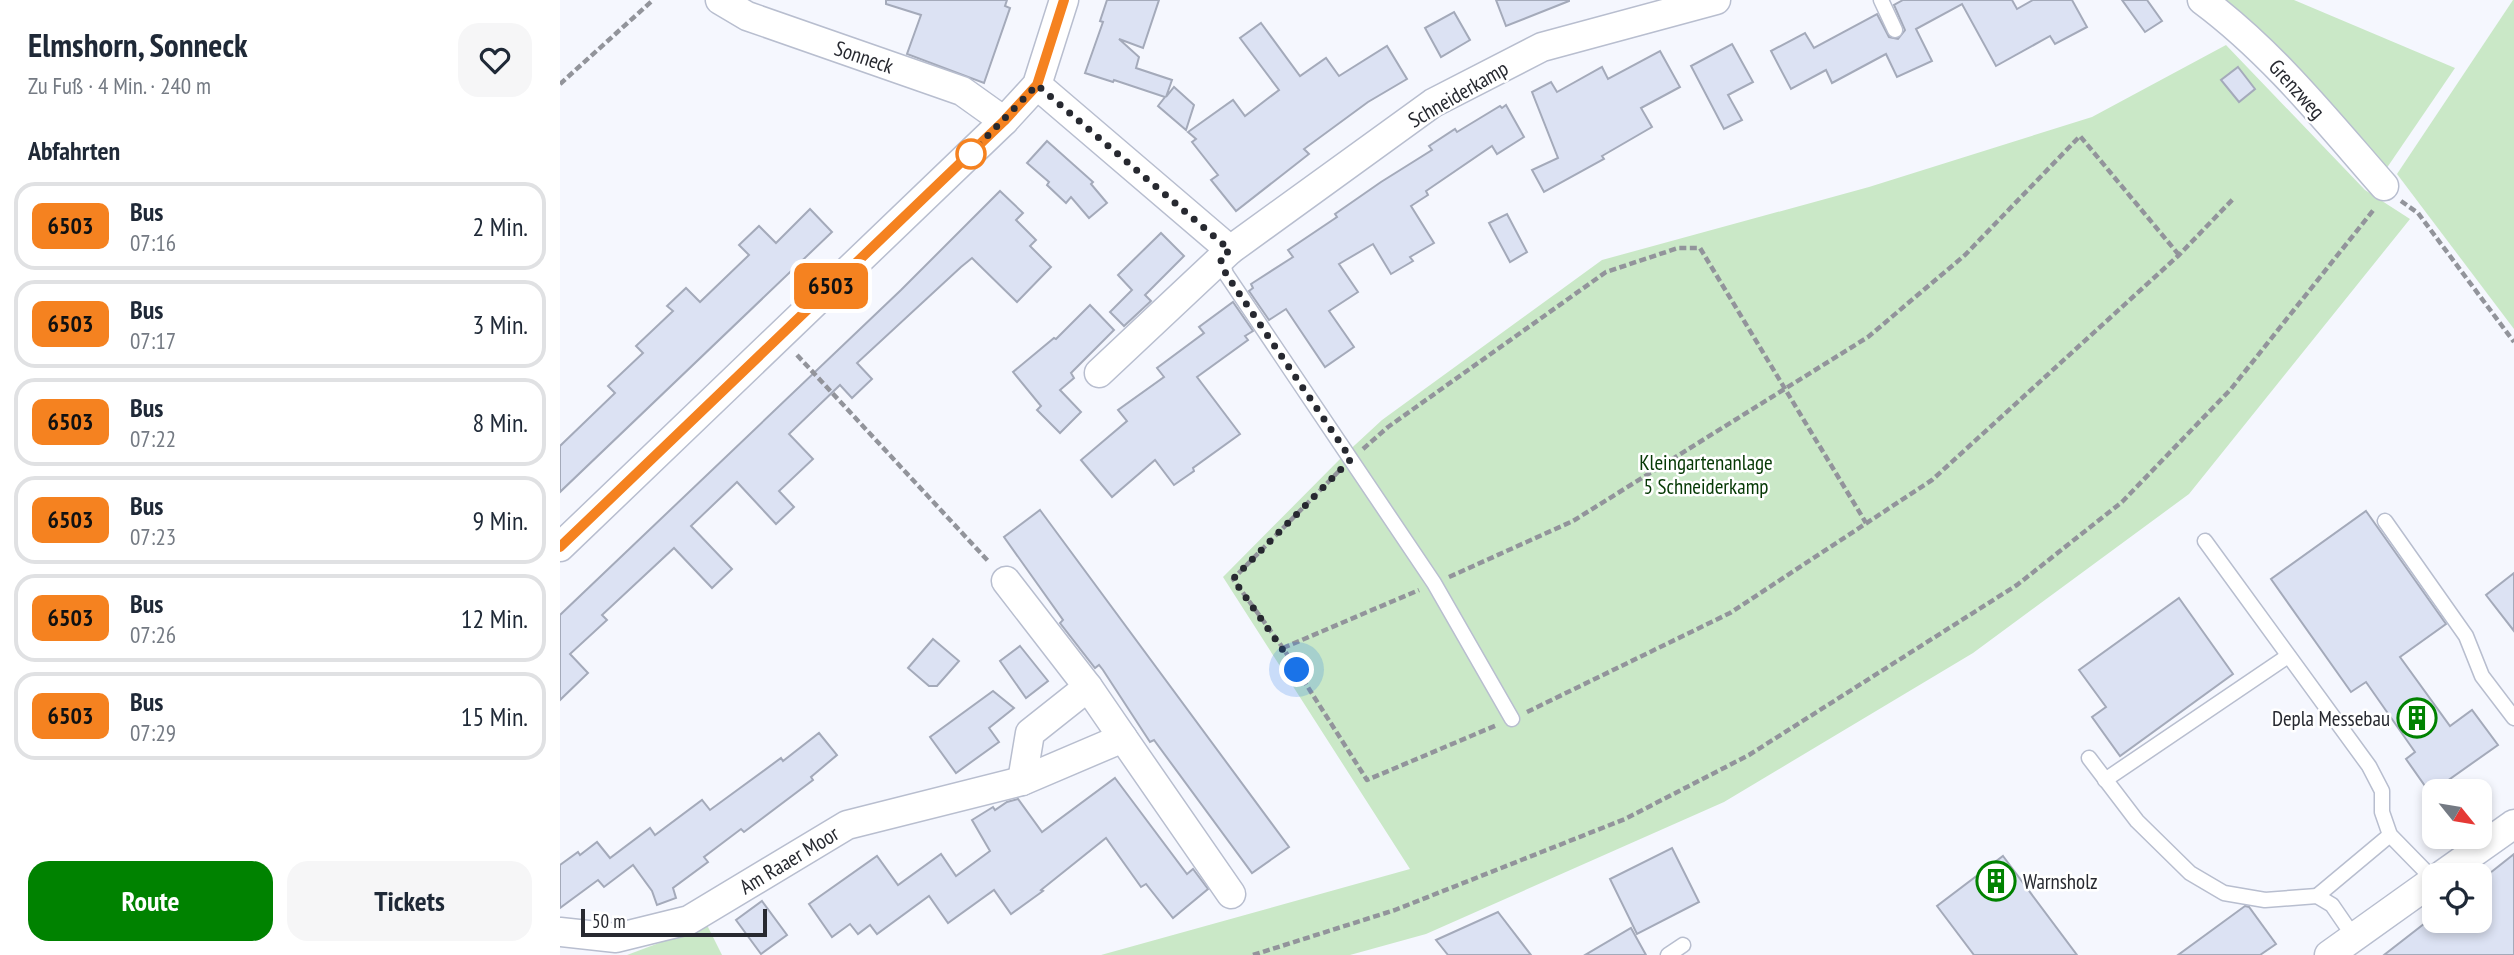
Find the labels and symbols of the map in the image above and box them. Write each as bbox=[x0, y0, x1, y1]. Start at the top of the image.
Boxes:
street label: Sonneck bbox=[831, 34, 897, 80]
street label: Grenzweg bbox=[2263, 53, 2331, 125]
street label: Schneiderkamp bbox=[1403, 55, 1513, 133]
unlabelled marker bbox=[956, 139, 986, 169]
line badge: 6503 bbox=[782, 263, 880, 309]
park label: Kleingartenanlage 5 Schneiderkamp bbox=[1639, 449, 1773, 500]
your location bbox=[1279, 652, 1314, 687]
building icon: Depla Messebau bbox=[2396, 697, 2438, 739]
place label: Depla Messebau bbox=[2272, 705, 2390, 732]
north arrow bbox=[2422, 779, 2492, 849]
street label: Am Raaer Moor bbox=[734, 820, 844, 900]
building icon: Warnsholz bbox=[1975, 860, 2017, 902]
place label: Warnsholz bbox=[2023, 868, 2098, 895]
scale bar bbox=[581, 906, 766, 938]

